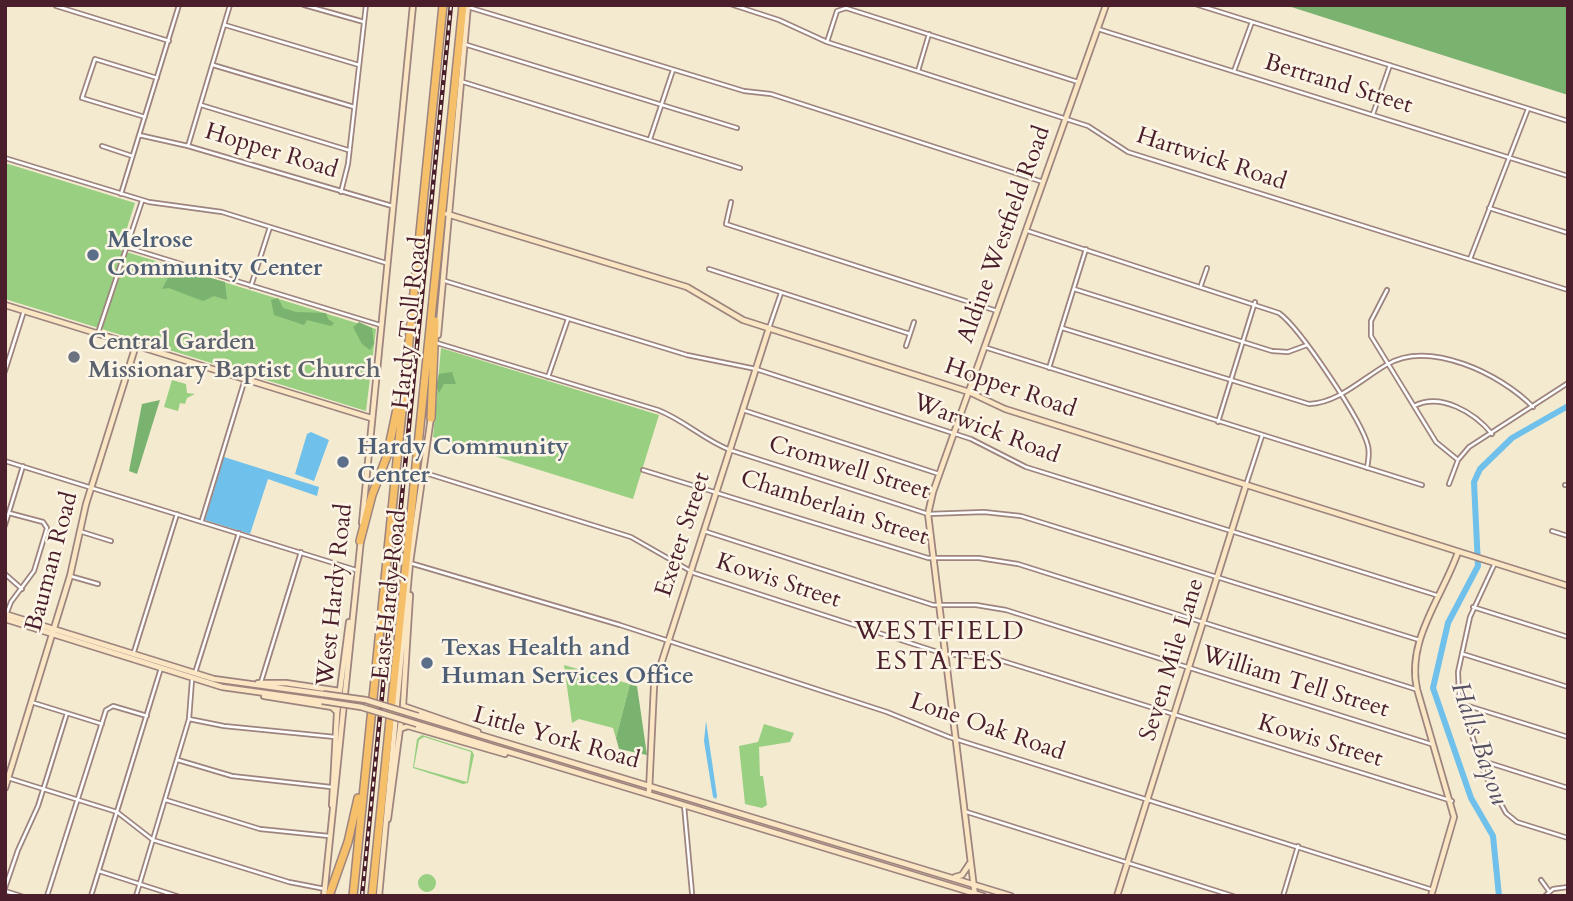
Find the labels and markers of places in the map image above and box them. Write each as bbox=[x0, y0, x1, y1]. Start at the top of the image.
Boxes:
place label: Melrose Community Center bbox=[107, 227, 322, 283]
marker: Melrose Community Center bbox=[85, 247, 101, 263]
place label: Central Garden Missionary Baptist Church bbox=[88, 329, 381, 385]
marker: Central Garden Missionary Baptist Church bbox=[66, 349, 82, 365]
place label: Hardy Community Center bbox=[357, 434, 569, 490]
marker: Hardy Community Center bbox=[335, 454, 351, 470]
place label: Texas Health and Human Services Office bbox=[441, 635, 694, 691]
marker: Texas Health and Human Services Office bbox=[419, 655, 435, 671]

